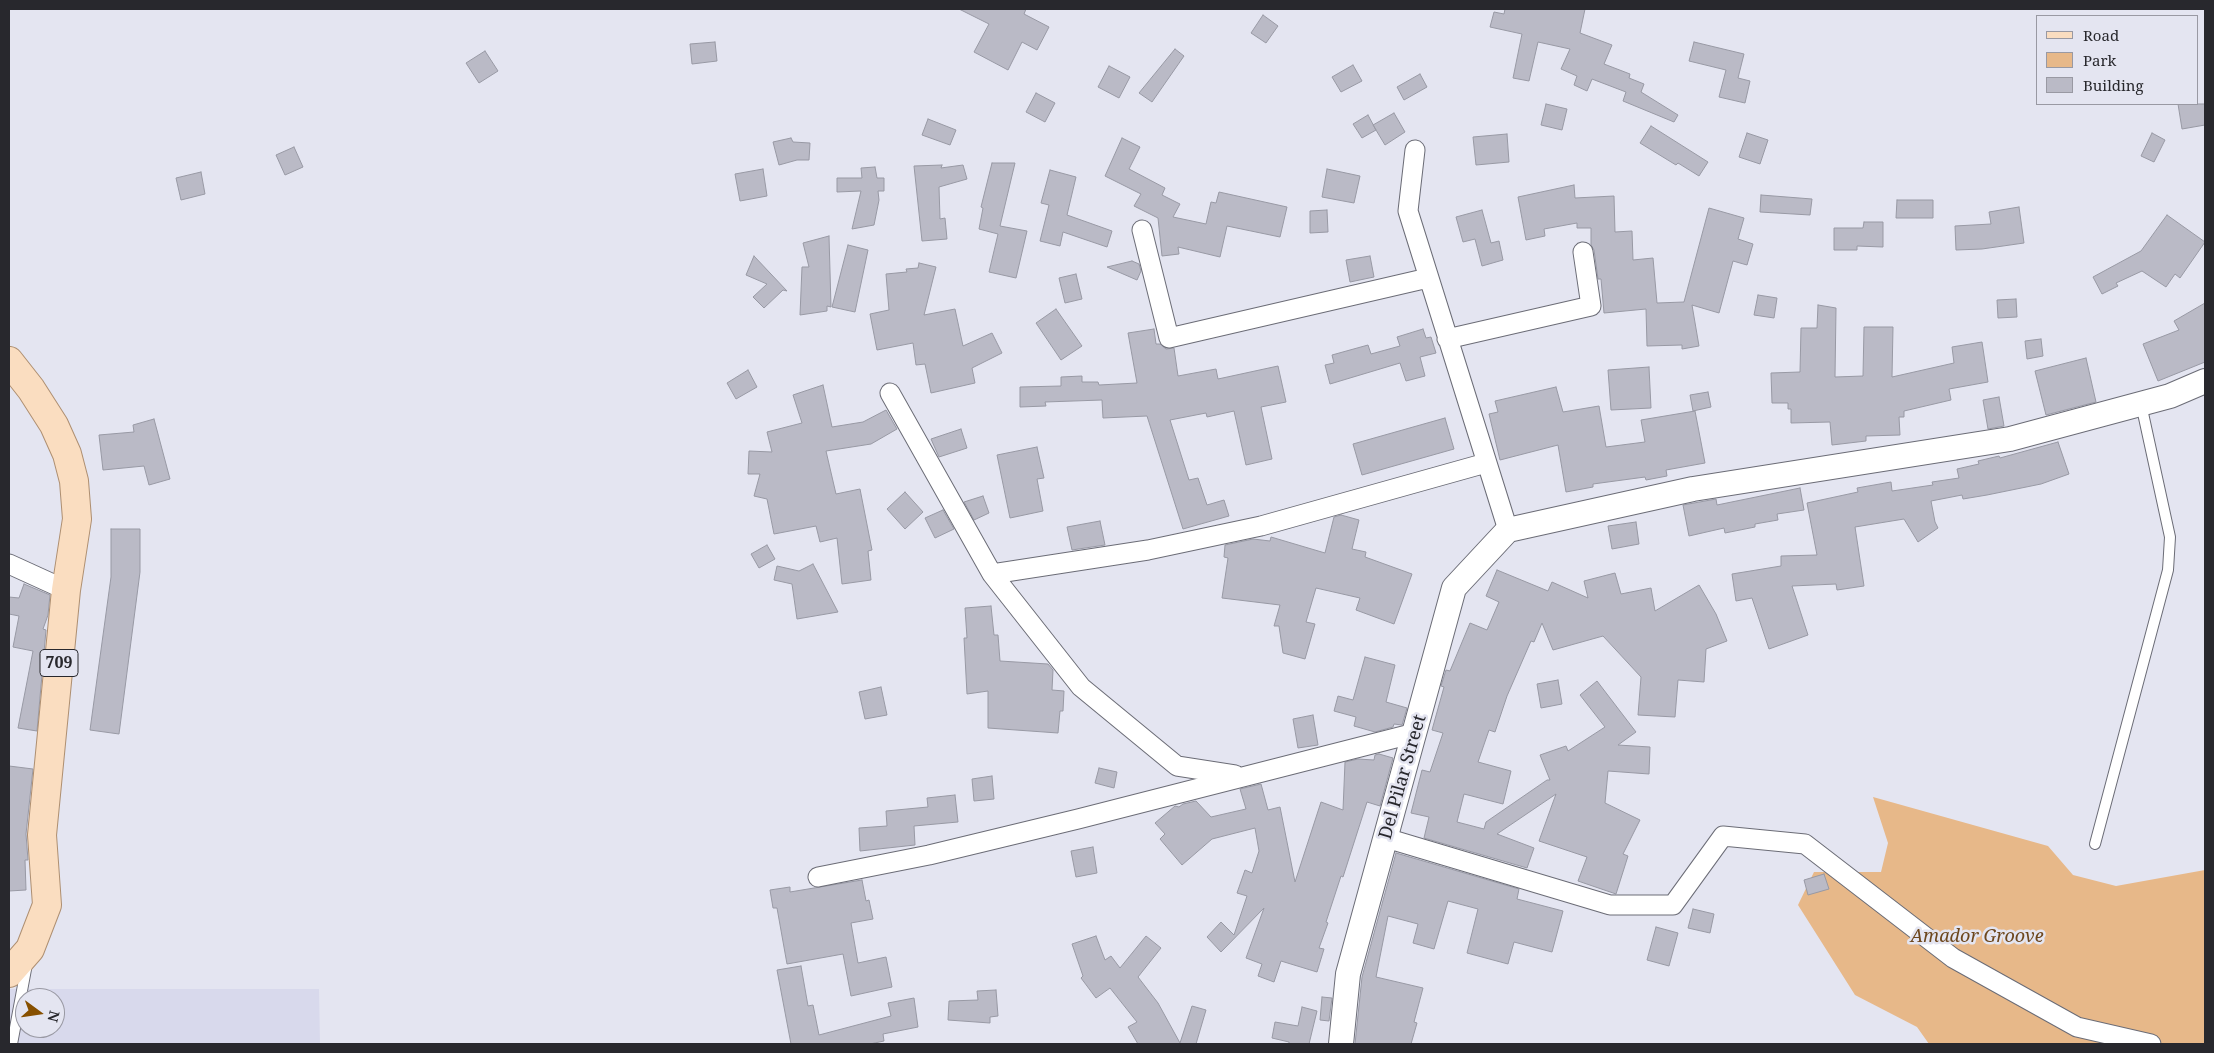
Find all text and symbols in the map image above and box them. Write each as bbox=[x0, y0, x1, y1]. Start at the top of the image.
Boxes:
legend bbox=[2036, 15, 2199, 105]
text: Road bbox=[2083, 25, 2119, 45]
text: Park bbox=[2083, 50, 2116, 70]
text: Building bbox=[2083, 75, 2144, 95]
road number: 709 bbox=[40, 650, 78, 676]
street label: Del Pilar Street bbox=[1375, 712, 1431, 842]
park label: Amador Groove bbox=[1910, 926, 2044, 948]
north arrow bbox=[15, 988, 65, 1038]
text: N bbox=[44, 1009, 65, 1024]

